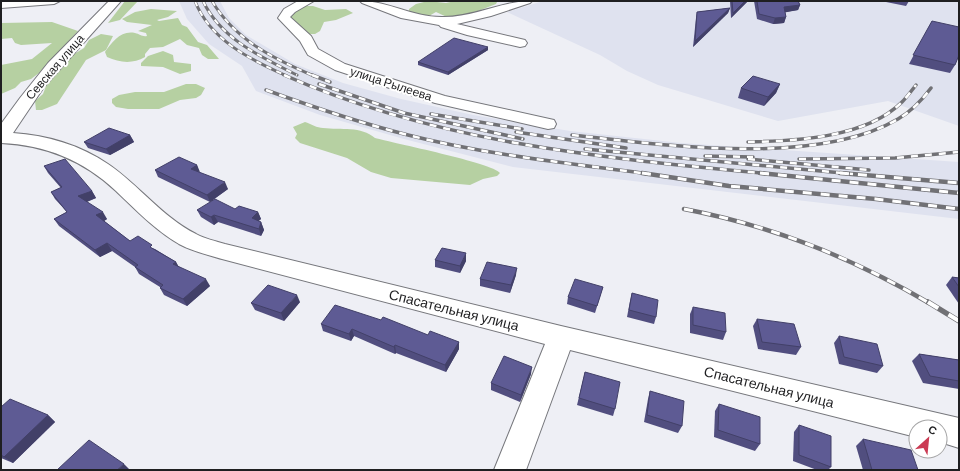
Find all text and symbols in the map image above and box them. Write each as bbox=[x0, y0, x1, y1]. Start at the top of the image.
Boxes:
street label: Севская улица bbox=[22, 31, 87, 102]
street label: улица Рылеева bbox=[348, 63, 434, 104]
street label: Спасательная улица bbox=[387, 285, 521, 334]
street label: Спасательная улица bbox=[702, 362, 836, 411]
north arrow bbox=[908, 419, 948, 459]
text: С bbox=[926, 422, 939, 437]

